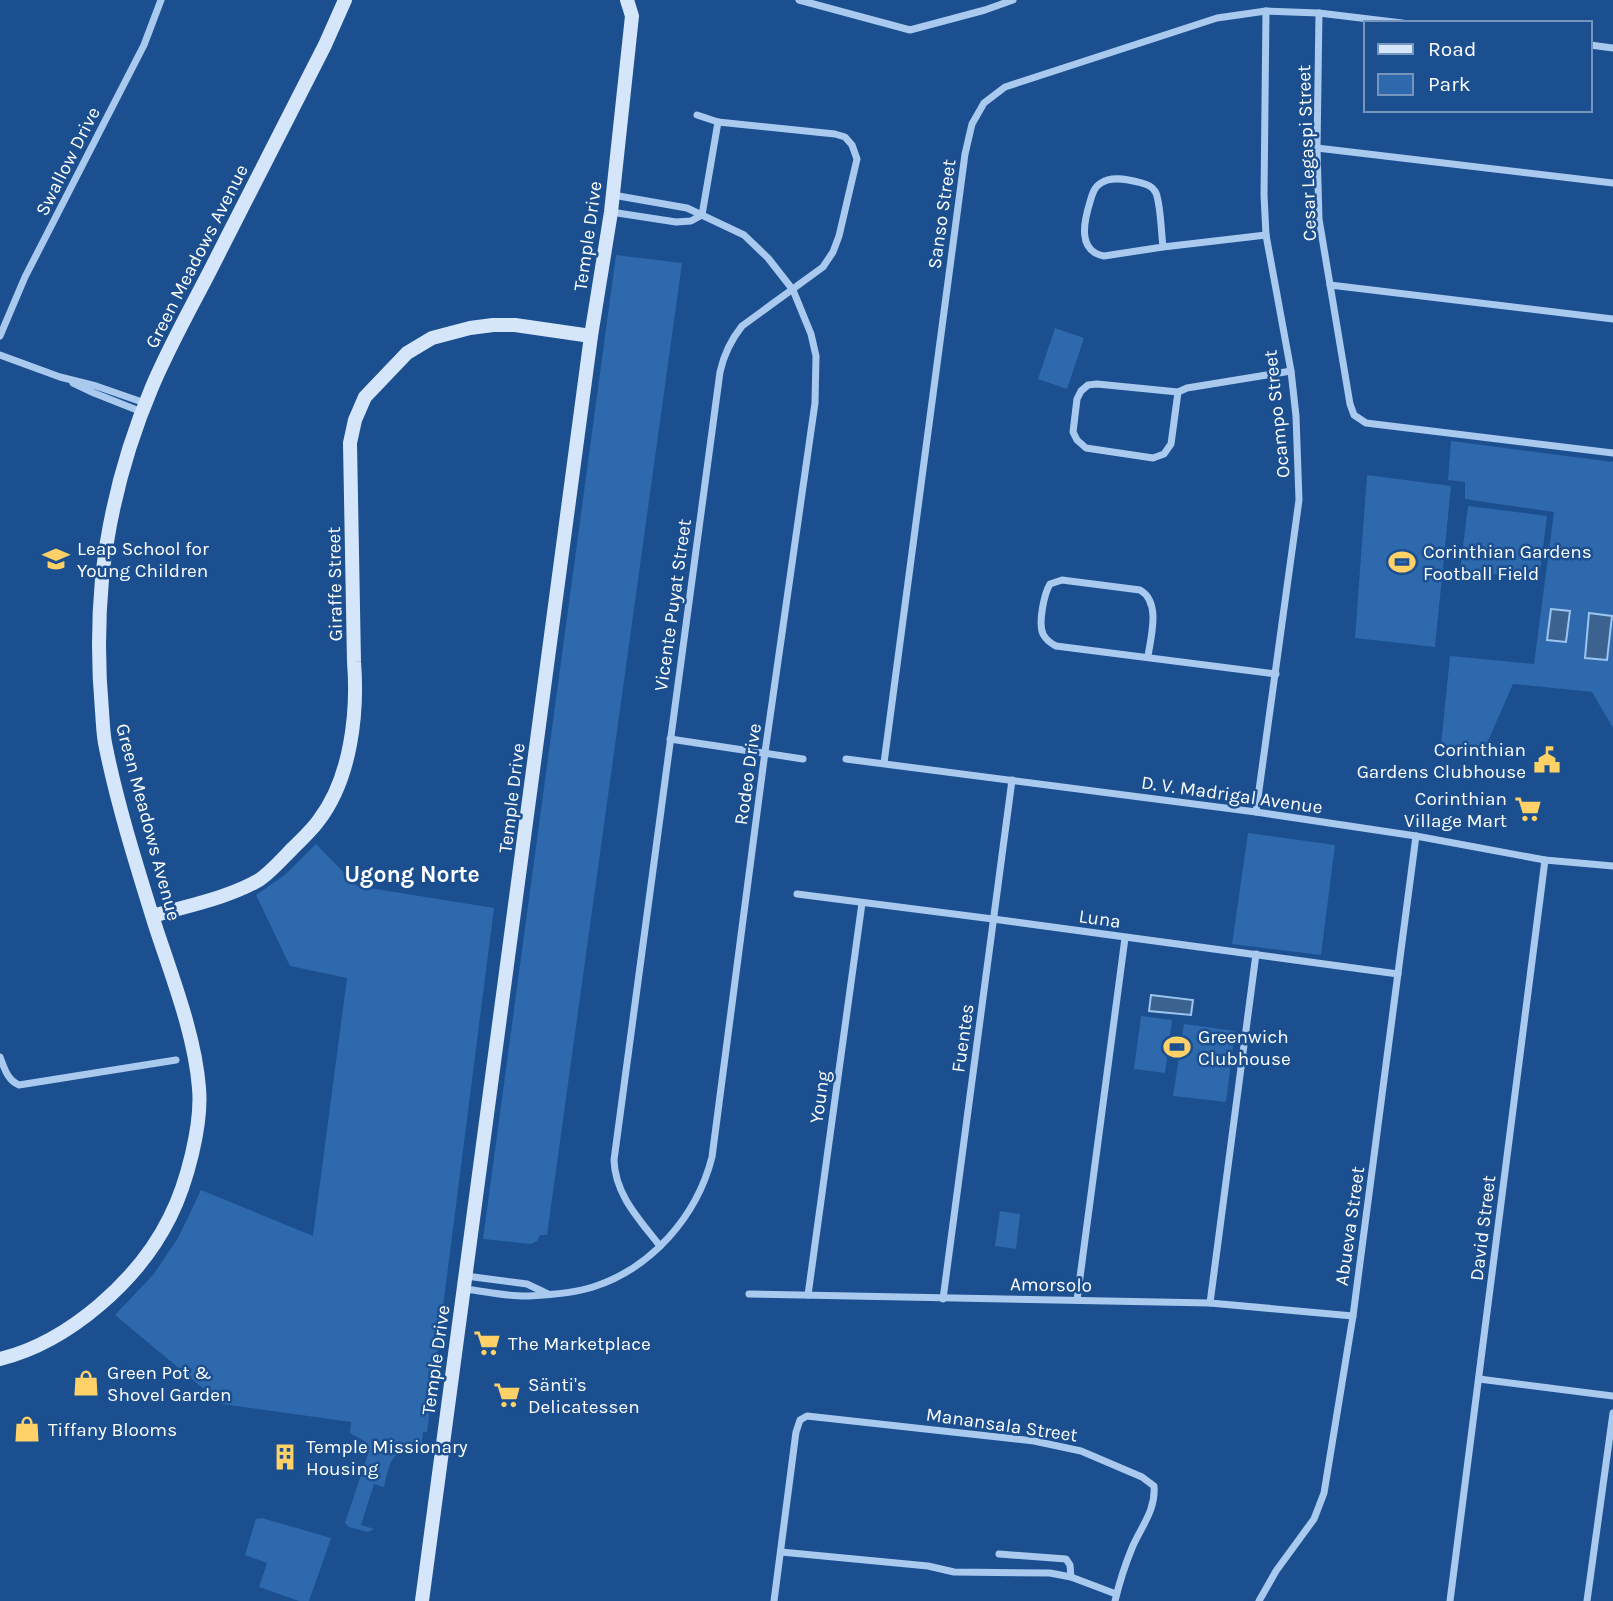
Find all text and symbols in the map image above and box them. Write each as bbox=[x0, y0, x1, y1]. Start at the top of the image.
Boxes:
legend bbox=[1364, 21, 1592, 112]
text: Road bbox=[1428, 37, 1476, 61]
street label: Cesar Legaspi Street bbox=[1293, 64, 1321, 242]
text: Park bbox=[1428, 72, 1471, 96]
street label: Swallow Drive bbox=[31, 103, 105, 220]
street label: Sanso Street bbox=[923, 158, 961, 270]
street label: Green Meadows Avenue bbox=[141, 161, 253, 352]
street label: Temple Drive bbox=[569, 180, 607, 292]
street label: Ocampo Street bbox=[1259, 349, 1295, 479]
street label: Vicente Puyat Street bbox=[650, 517, 696, 693]
street label: Giraffe Street bbox=[323, 526, 347, 642]
place label: Leap School for Young Children bbox=[77, 538, 209, 582]
place label: Corinthian Gardens Football Field bbox=[1423, 541, 1592, 585]
school or university icon: Leap School for Young Children bbox=[41, 544, 71, 574]
sports icon: Corinthian Gardens Football Field bbox=[1387, 547, 1417, 577]
street label: Green Meadows Avenue bbox=[111, 721, 185, 923]
street label: Rodeo Drive bbox=[730, 722, 766, 826]
place label: Corinthian Gardens Clubhouse bbox=[1357, 739, 1526, 783]
street label: Temple Drive bbox=[494, 742, 530, 854]
public building icon: Corinthian Gardens Clubhouse bbox=[1532, 745, 1562, 775]
street label: D. V. Madrigal Avenue bbox=[1140, 771, 1324, 819]
place label: Corinthian Village Mart bbox=[1404, 788, 1507, 832]
supermarket icon: Corinthian Village Mart bbox=[1513, 794, 1543, 824]
district label: Ugong Norte bbox=[344, 861, 480, 888]
street label: Luna bbox=[1077, 905, 1122, 933]
street label: Fuentes bbox=[947, 1002, 979, 1074]
place label: Greenwich Clubhouse bbox=[1198, 1026, 1291, 1070]
sports icon: Greenwich Clubhouse bbox=[1162, 1032, 1192, 1062]
street label: Young bbox=[805, 1069, 835, 1125]
street label: Abueva Street bbox=[1331, 1165, 1369, 1287]
street label: David Street bbox=[1466, 1174, 1500, 1282]
street label: Amorsolo bbox=[1010, 1273, 1092, 1297]
street label: Temple Drive bbox=[417, 1304, 455, 1416]
supermarket icon: The Marketplace bbox=[472, 1328, 502, 1358]
place label: The Marketplace bbox=[508, 1333, 651, 1355]
place label: Green Pot & Shovel Garden bbox=[107, 1362, 232, 1406]
shop icon: Green Pot & Shovel Garden bbox=[71, 1368, 101, 1398]
place label: Sänti's Delicatessen bbox=[528, 1374, 640, 1418]
supermarket icon: Sänti's Delicatessen bbox=[492, 1380, 522, 1410]
street label: Manansala Street bbox=[925, 1403, 1079, 1447]
shop icon: Tiffany Blooms bbox=[12, 1414, 42, 1444]
place label: Tiffany Blooms bbox=[48, 1419, 177, 1441]
place label: Temple Missionary Housing bbox=[306, 1436, 468, 1480]
building icon: Temple Missionary Housing bbox=[270, 1442, 300, 1472]

